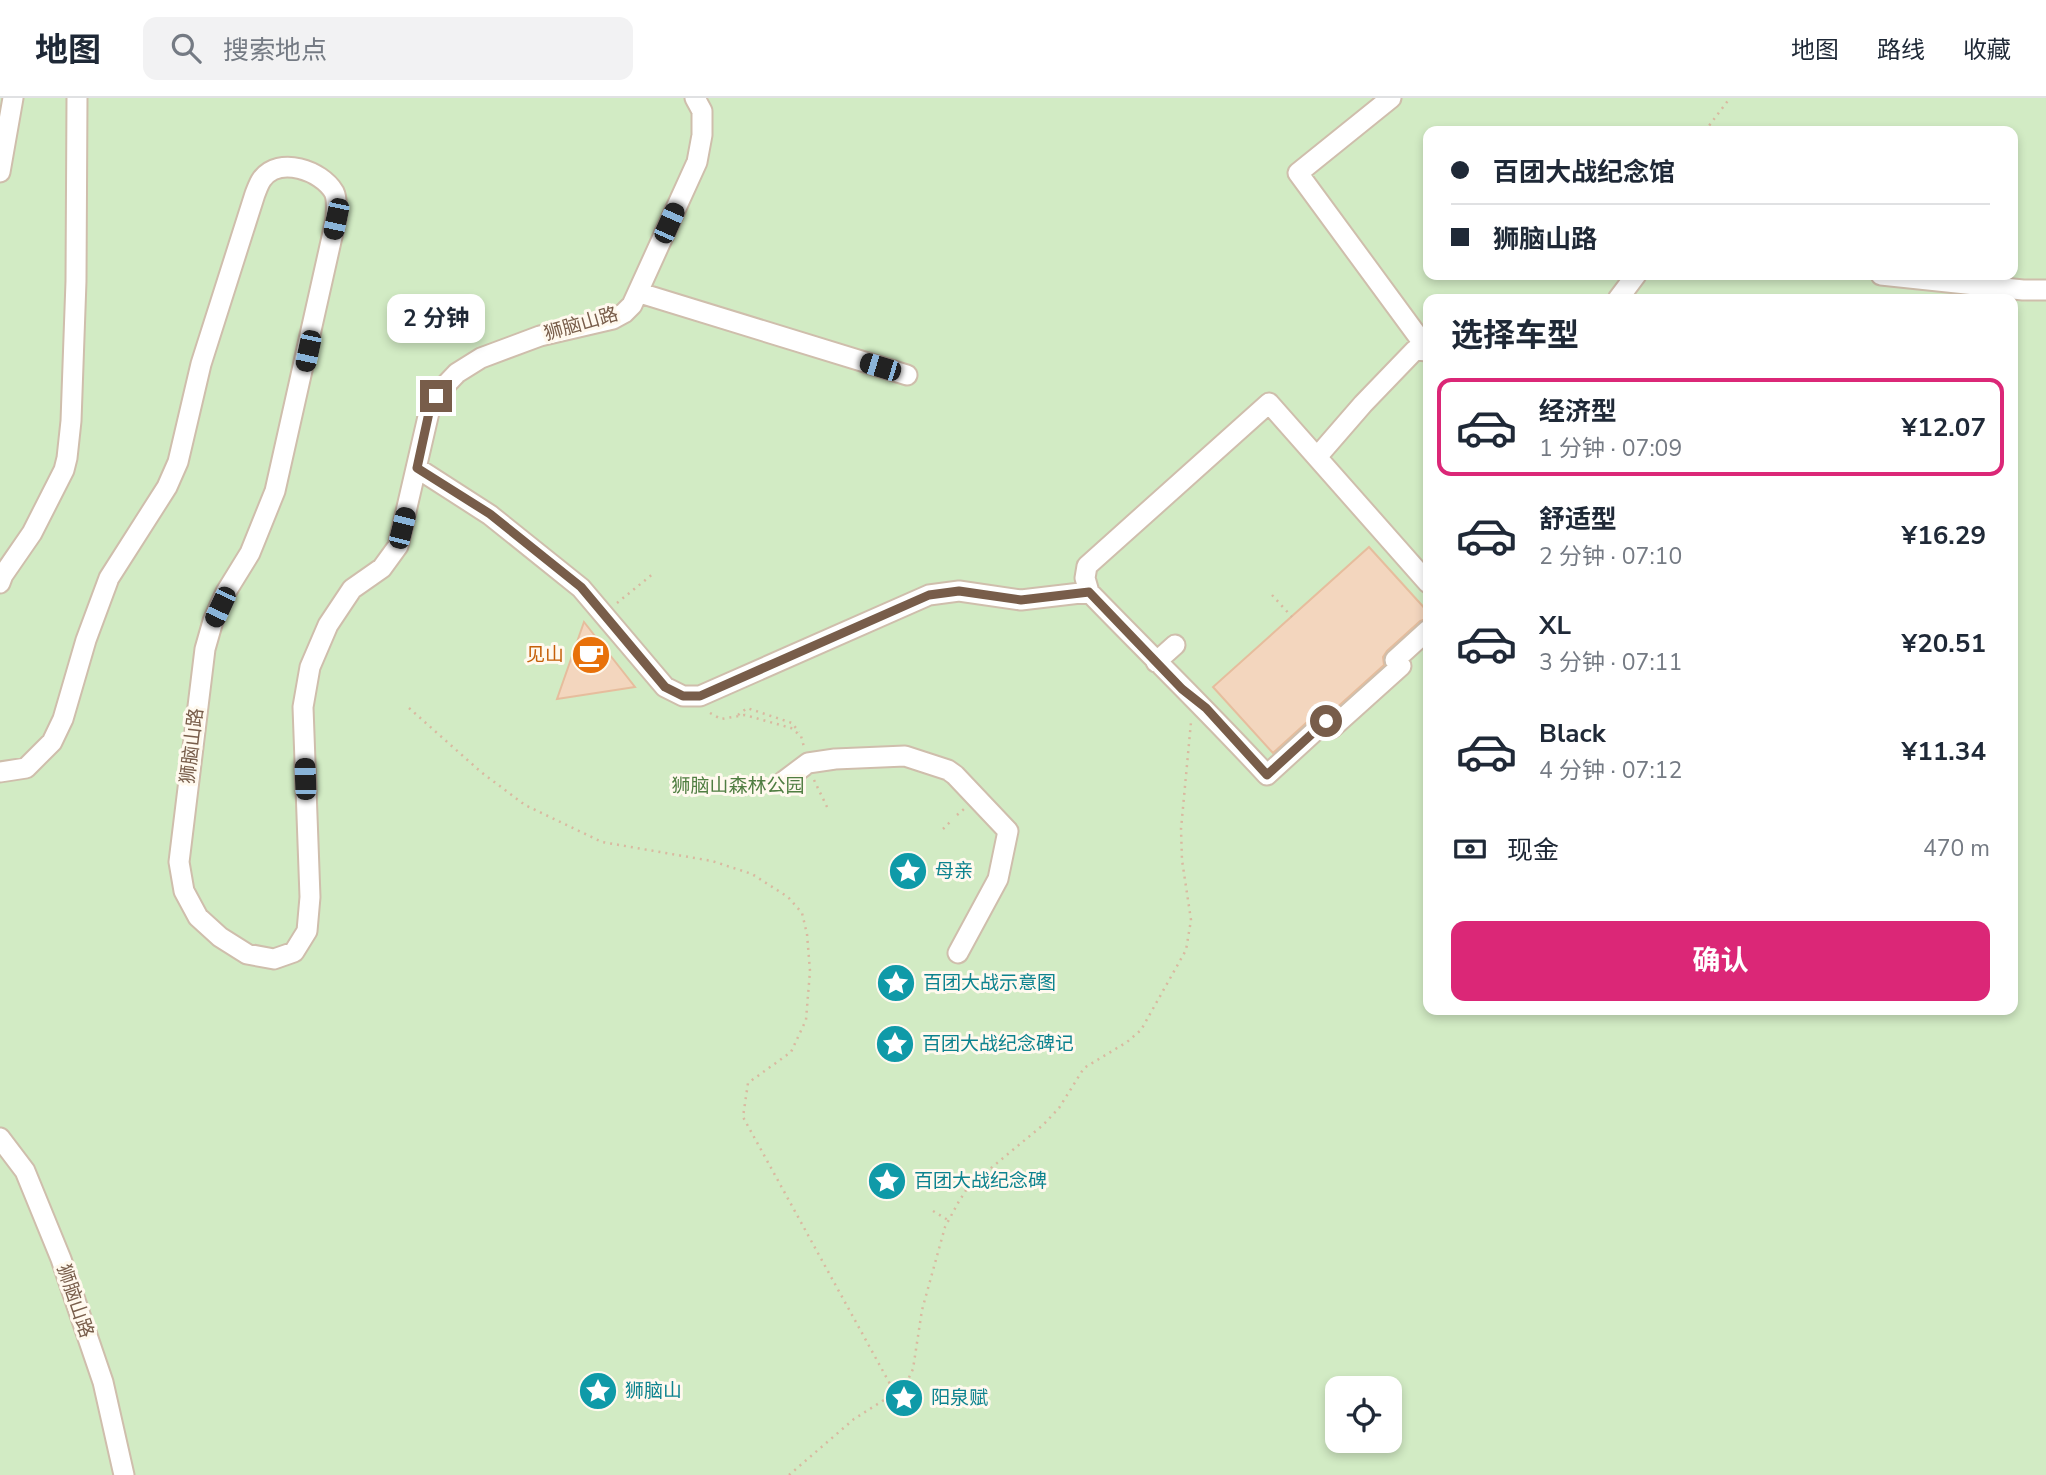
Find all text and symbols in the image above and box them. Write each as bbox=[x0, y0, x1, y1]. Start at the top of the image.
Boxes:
search box bbox=[143, 17, 633, 80]
text: 地图 bbox=[35, 28, 101, 73]
icon: search bbox=[167, 29, 205, 67]
text: 搜索地点 bbox=[223, 33, 327, 68]
text: 地图 bbox=[1791, 34, 1839, 66]
text: 路线 bbox=[1877, 34, 1925, 66]
text: 收藏 bbox=[1963, 34, 2011, 66]
text: 百团大战纪念馆 bbox=[1493, 155, 1675, 190]
car bbox=[322, 196, 351, 242]
car bbox=[651, 200, 688, 246]
text: 狮脑山路 bbox=[1493, 222, 1597, 257]
callout: 2 分钟 bbox=[387, 294, 485, 344]
street label: 狮脑山路 bbox=[541, 301, 621, 347]
text: 2 分钟 bbox=[403, 303, 469, 334]
text: 选择车型 bbox=[1451, 314, 1579, 357]
car bbox=[294, 328, 323, 374]
car bbox=[857, 351, 904, 383]
route end bbox=[420, 380, 452, 412]
text: 经济型 bbox=[1539, 394, 1617, 429]
icon: car bbox=[1455, 396, 1518, 459]
text: ¥12.07 bbox=[1902, 410, 1986, 445]
text: 1 分钟 · 07:09 bbox=[1539, 433, 1682, 464]
text: 舒适型 bbox=[1539, 502, 1617, 537]
icon: car bbox=[1455, 504, 1518, 567]
car bbox=[387, 505, 418, 551]
text: ¥16.29 bbox=[1902, 518, 1986, 553]
text: 2 分钟 · 07:10 bbox=[1539, 541, 1682, 572]
car bbox=[202, 584, 239, 630]
text: XL bbox=[1539, 608, 1571, 643]
icon: car bbox=[1455, 612, 1518, 675]
text: ¥20.51 bbox=[1902, 626, 1986, 661]
cafe icon: 见山 bbox=[570, 634, 612, 676]
place label: 见山 bbox=[526, 642, 564, 668]
text: 3 分钟 · 07:11 bbox=[1539, 647, 1682, 678]
route start bbox=[1310, 705, 1342, 737]
street label: 狮脑山路 bbox=[174, 707, 210, 785]
text: Black bbox=[1539, 716, 1606, 751]
icon: car bbox=[1455, 720, 1518, 783]
text: ¥11.34 bbox=[1902, 734, 1986, 769]
text: 4 分钟 · 07:12 bbox=[1539, 755, 1682, 786]
car bbox=[294, 758, 317, 800]
park label: 狮脑山森林公园 bbox=[671, 773, 805, 799]
icon: cash bbox=[1451, 830, 1489, 868]
text: 现金 bbox=[1507, 833, 1559, 868]
text: 470 m bbox=[1923, 833, 1990, 864]
place icon: 母亲 bbox=[887, 850, 929, 892]
place label: 母亲 bbox=[935, 858, 973, 884]
button: 确认 bbox=[1451, 921, 1990, 1001]
place icon: 百团大战示意图 bbox=[875, 962, 917, 1004]
place label: 百团大战示意图 bbox=[923, 970, 1056, 996]
place icon: 百团大战纪念碑记 bbox=[874, 1023, 916, 1065]
place label: 百团大战纪念碑记 bbox=[922, 1031, 1074, 1057]
place icon: 百团大战纪念碑 bbox=[866, 1160, 908, 1202]
place label: 百团大战纪念碑 bbox=[914, 1168, 1047, 1194]
street label: 狮脑山路 bbox=[50, 1261, 100, 1341]
place icon: 狮脑山 bbox=[577, 1370, 619, 1412]
map controls bbox=[1325, 1376, 1402, 1453]
button: locate bbox=[1325, 1376, 1402, 1453]
place icon: 阳泉赋 bbox=[883, 1377, 925, 1419]
place label: 狮脑山 bbox=[625, 1378, 682, 1404]
place label: 阳泉赋 bbox=[931, 1385, 988, 1411]

